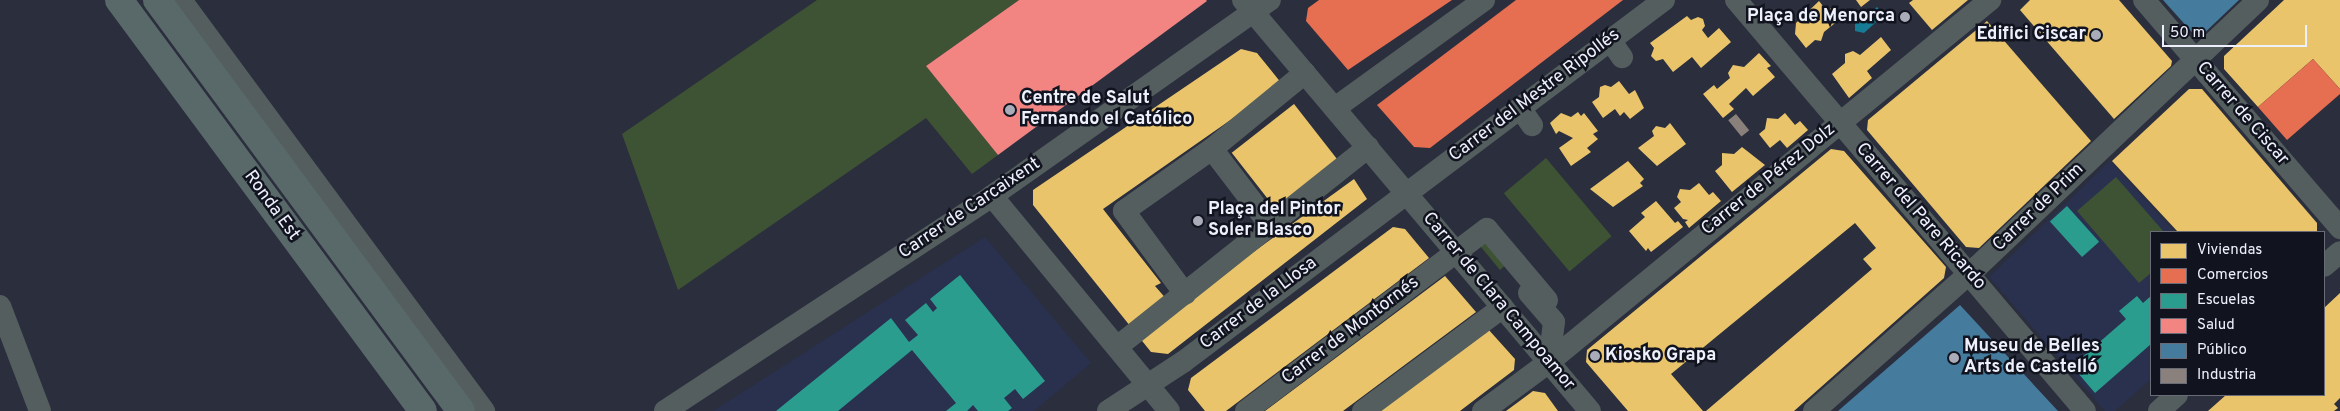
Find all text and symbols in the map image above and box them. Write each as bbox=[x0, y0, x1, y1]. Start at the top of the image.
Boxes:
place label: Plaça de Menorca bbox=[1747, 6, 1895, 28]
marker: Plaça de Menorca bbox=[1899, 11, 1911, 23]
scale bar bbox=[2165, 15, 2310, 47]
place label: Edifici Ciscar bbox=[1976, 24, 2086, 46]
text: 50 m bbox=[2170, 24, 2205, 43]
street label: Carrer del Mestre Ripollés bbox=[1445, 25, 1625, 167]
marker: Edifici Ciscar bbox=[2090, 29, 2102, 41]
street label: Carrer de Ciscar bbox=[2191, 58, 2293, 170]
place label: Centre de Salut Fernando el Católico bbox=[1021, 89, 1192, 132]
marker: Centre de Salut Fernando el Católico bbox=[1003, 103, 1017, 117]
street label: Carrer de Pérez Dolz bbox=[1698, 119, 1840, 241]
street label: Carrer del Pare Ricardo bbox=[1850, 139, 1990, 295]
street label: Carrer de Carcaixent bbox=[895, 154, 1045, 264]
street label: Carrer de Prim bbox=[1989, 159, 2089, 257]
street label: Ronda Est bbox=[238, 167, 304, 245]
place label: Plaça del Pintor Soler Blasco bbox=[1208, 200, 1341, 242]
street label: Carrer de Clara Campoamor bbox=[1417, 208, 1579, 396]
marker: Plaça del Pintor Soler Blasco bbox=[1192, 215, 1204, 227]
legend bbox=[2150, 231, 2325, 396]
text: Viviendas bbox=[2197, 241, 2262, 260]
street label: Carrer de la Llosa bbox=[1196, 253, 1322, 355]
text: Comercios bbox=[2197, 266, 2268, 285]
street label: Carrer de Montornés bbox=[1278, 272, 1424, 390]
text: Escuelas bbox=[2197, 291, 2255, 310]
text: Salud bbox=[2197, 316, 2235, 335]
place label: Museu de Belles Arts de Castelló bbox=[1964, 337, 2100, 379]
text: Público bbox=[2197, 341, 2247, 360]
place label: Kiosko Grapa bbox=[1605, 345, 1716, 367]
marker: Kiosko Grapa bbox=[1589, 350, 1601, 362]
marker: Museu de Belles Arts de Castelló bbox=[1948, 352, 1960, 364]
text: Industria bbox=[2197, 366, 2256, 385]

